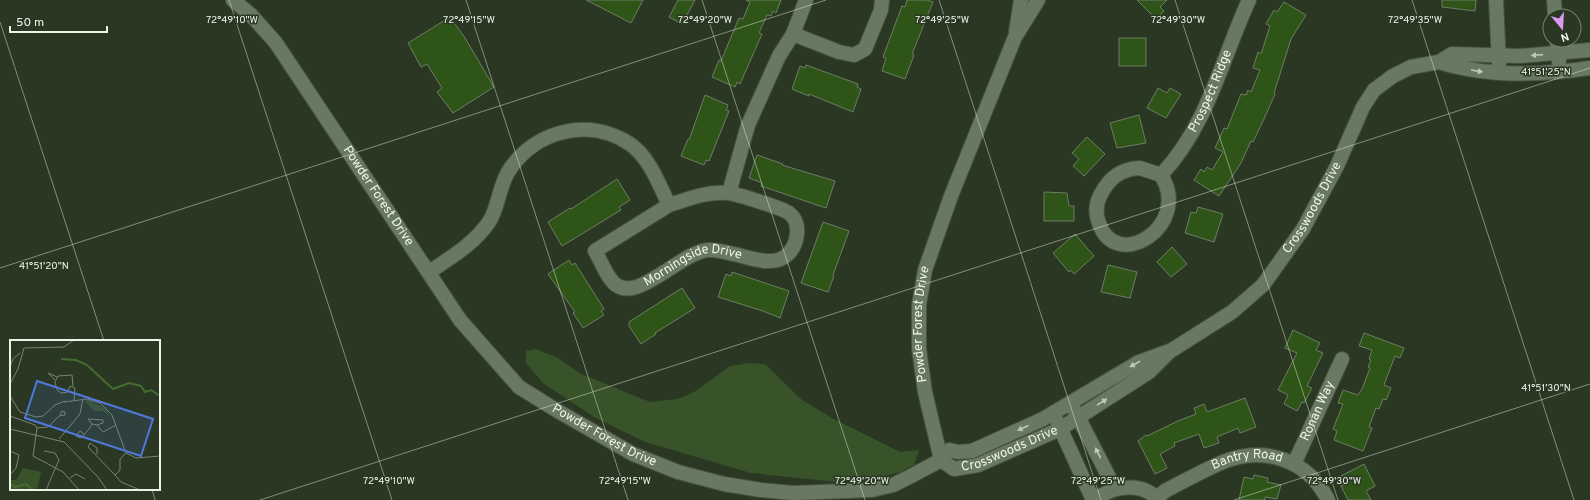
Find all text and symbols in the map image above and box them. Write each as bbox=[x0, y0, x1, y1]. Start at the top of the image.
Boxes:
scale bar bbox=[10, 8, 107, 34]
north arrow bbox=[1542, 8, 1582, 48]
text: 72°49'10"W bbox=[206, 14, 258, 27]
text: 72°49'15"W bbox=[443, 14, 495, 27]
text: 72°49'20"W bbox=[678, 14, 732, 27]
text: 72°49'25"W bbox=[915, 14, 969, 27]
text: 72°49'30"W bbox=[1151, 14, 1205, 27]
text: 72°49'35"W bbox=[1388, 14, 1442, 27]
text: 50 m bbox=[16, 15, 44, 31]
text: N bbox=[1559, 29, 1571, 44]
street label: Prospect Ridge bbox=[1186, 48, 1236, 136]
one-way arrow bbox=[1531, 52, 1543, 59]
text: 41°51'25"N bbox=[1521, 66, 1571, 79]
one-way arrow bbox=[1470, 68, 1483, 74]
street label: Powder Forest Drive bbox=[339, 143, 417, 249]
street label: Crosswoods Drive bbox=[1280, 159, 1346, 257]
street label: Morningside Drive bbox=[641, 242, 744, 291]
text: 41°51'20"N bbox=[19, 260, 69, 273]
street label: Powder Forest Drive bbox=[911, 264, 934, 384]
inset map bbox=[10, 340, 160, 490]
one-way arrow bbox=[1130, 361, 1141, 367]
street label: Ronan Way bbox=[1297, 379, 1339, 444]
text: 41°51'30"N bbox=[1521, 382, 1571, 395]
one-way arrow bbox=[1096, 399, 1107, 406]
street label: Powder Forest Drive bbox=[549, 401, 659, 471]
street label: Crosswoods Drive bbox=[960, 423, 1061, 476]
one-way arrow bbox=[1017, 425, 1028, 431]
street label: Bantry Road bbox=[1209, 447, 1285, 474]
one-way arrow bbox=[1095, 448, 1101, 459]
text: 72°49'10"W bbox=[363, 475, 415, 488]
text: 72°49'15"W bbox=[599, 475, 651, 488]
text: 72°49'20"W bbox=[835, 475, 889, 488]
text: 72°49'25"W bbox=[1071, 475, 1125, 488]
text: 72°49'30"W bbox=[1307, 475, 1361, 488]

